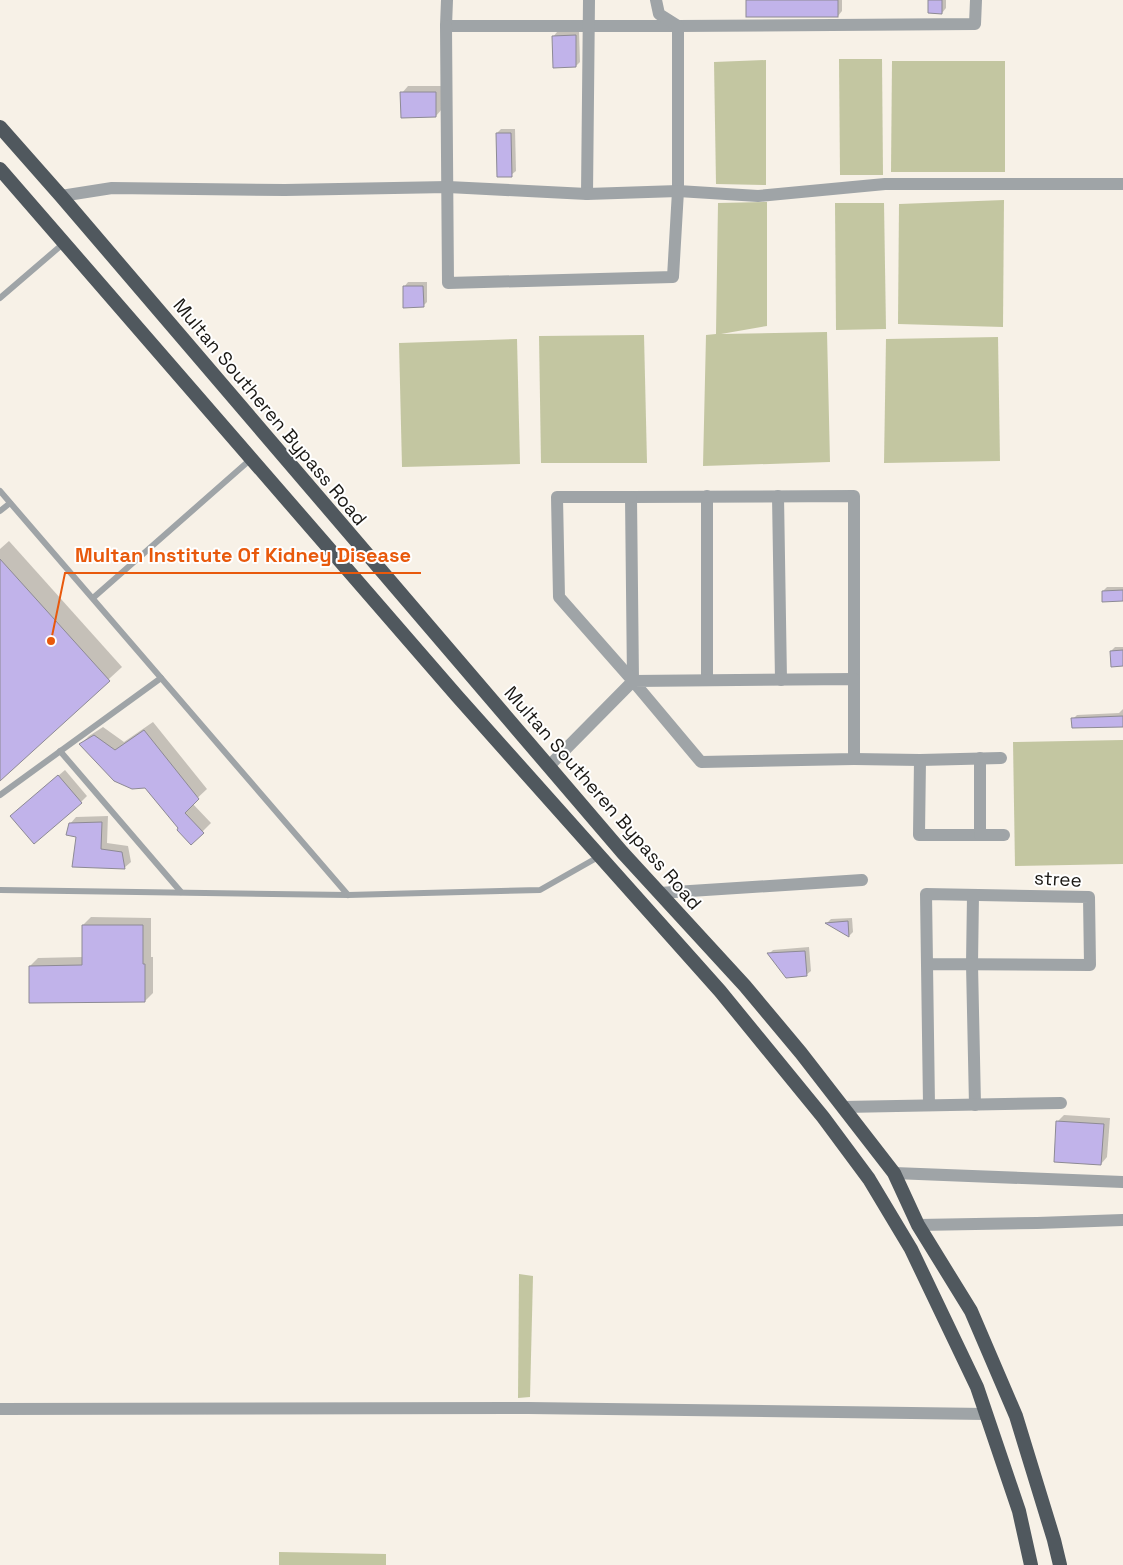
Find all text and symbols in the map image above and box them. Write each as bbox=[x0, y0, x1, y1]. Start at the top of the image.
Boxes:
street label: Multan Southeren Bypass Road bbox=[168, 293, 372, 531]
callout: Multan Institute Of Kidney Disease bbox=[65, 538, 421, 573]
text: Multan Institute Of Kidney Disease bbox=[75, 542, 411, 568]
street label: Multan Southeren Bypass Road bbox=[499, 681, 707, 915]
street label: stree bbox=[1033, 865, 1083, 893]

